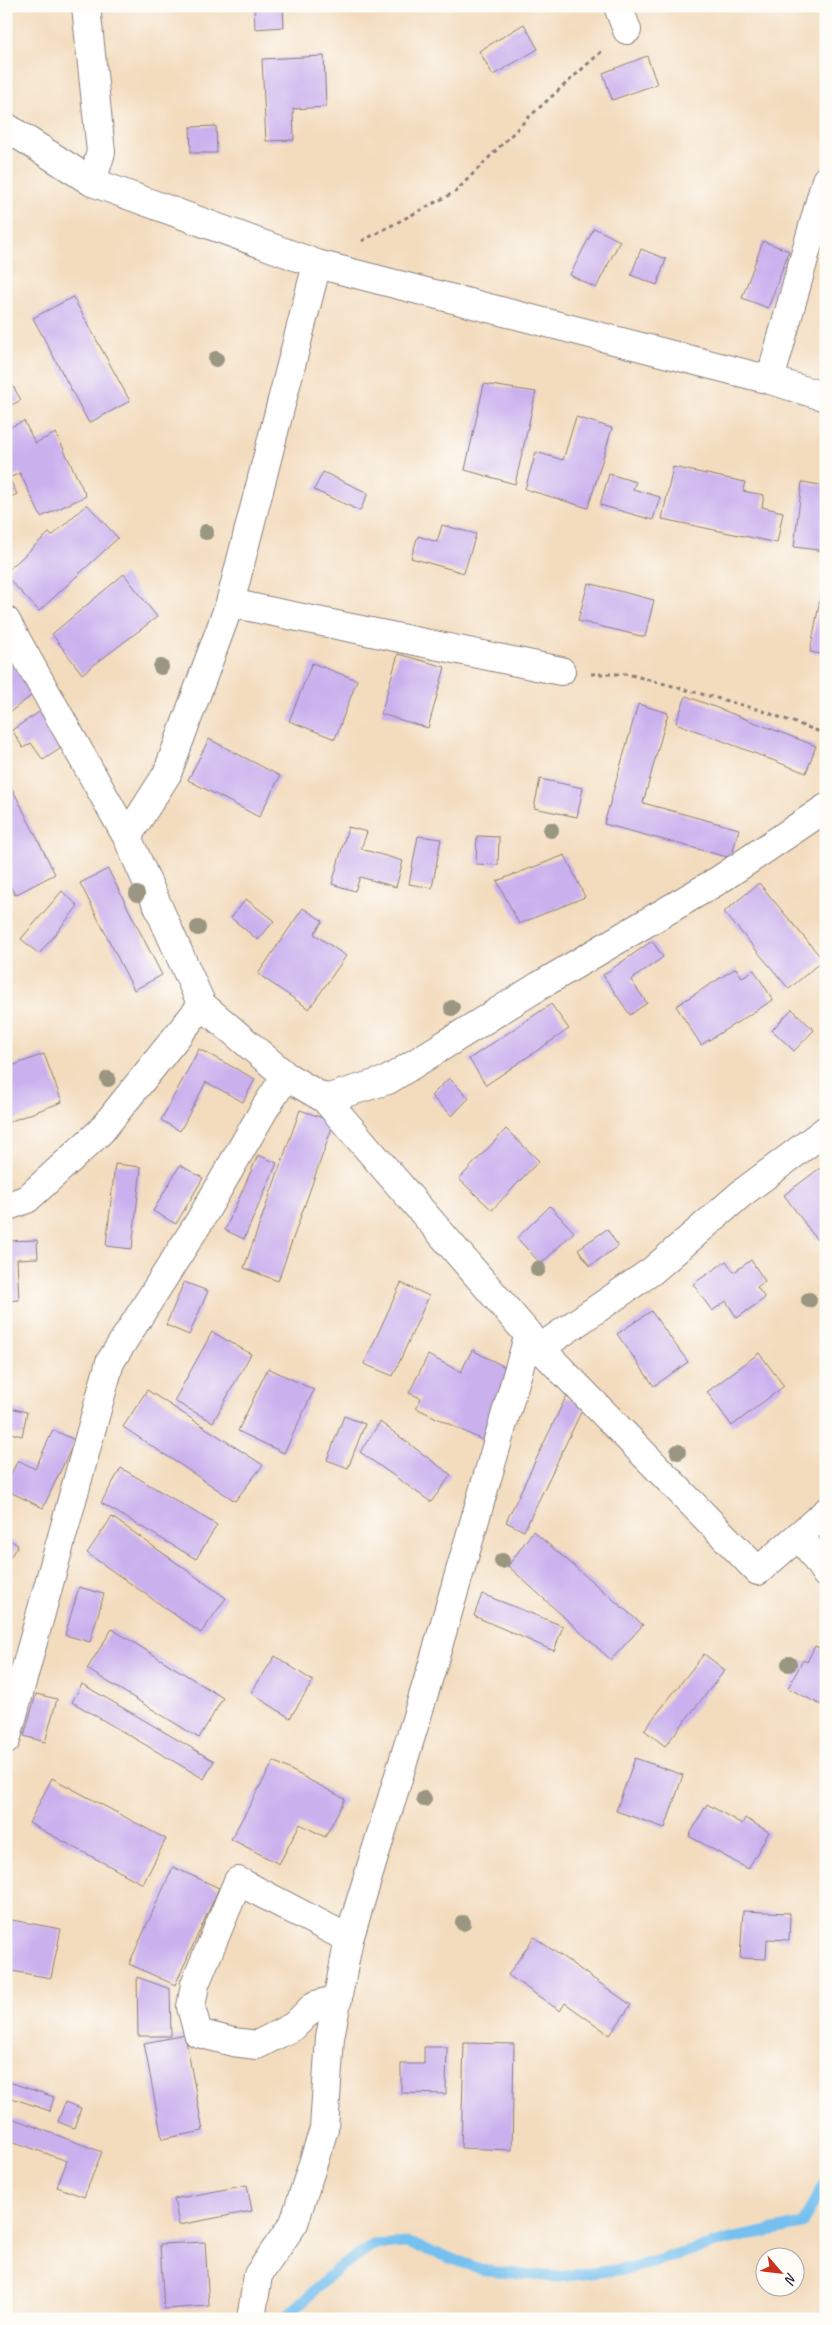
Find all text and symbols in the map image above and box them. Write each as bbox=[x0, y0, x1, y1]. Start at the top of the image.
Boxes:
north arrow bbox=[754, 2248, 804, 2298]
text: N bbox=[780, 2270, 801, 2288]

